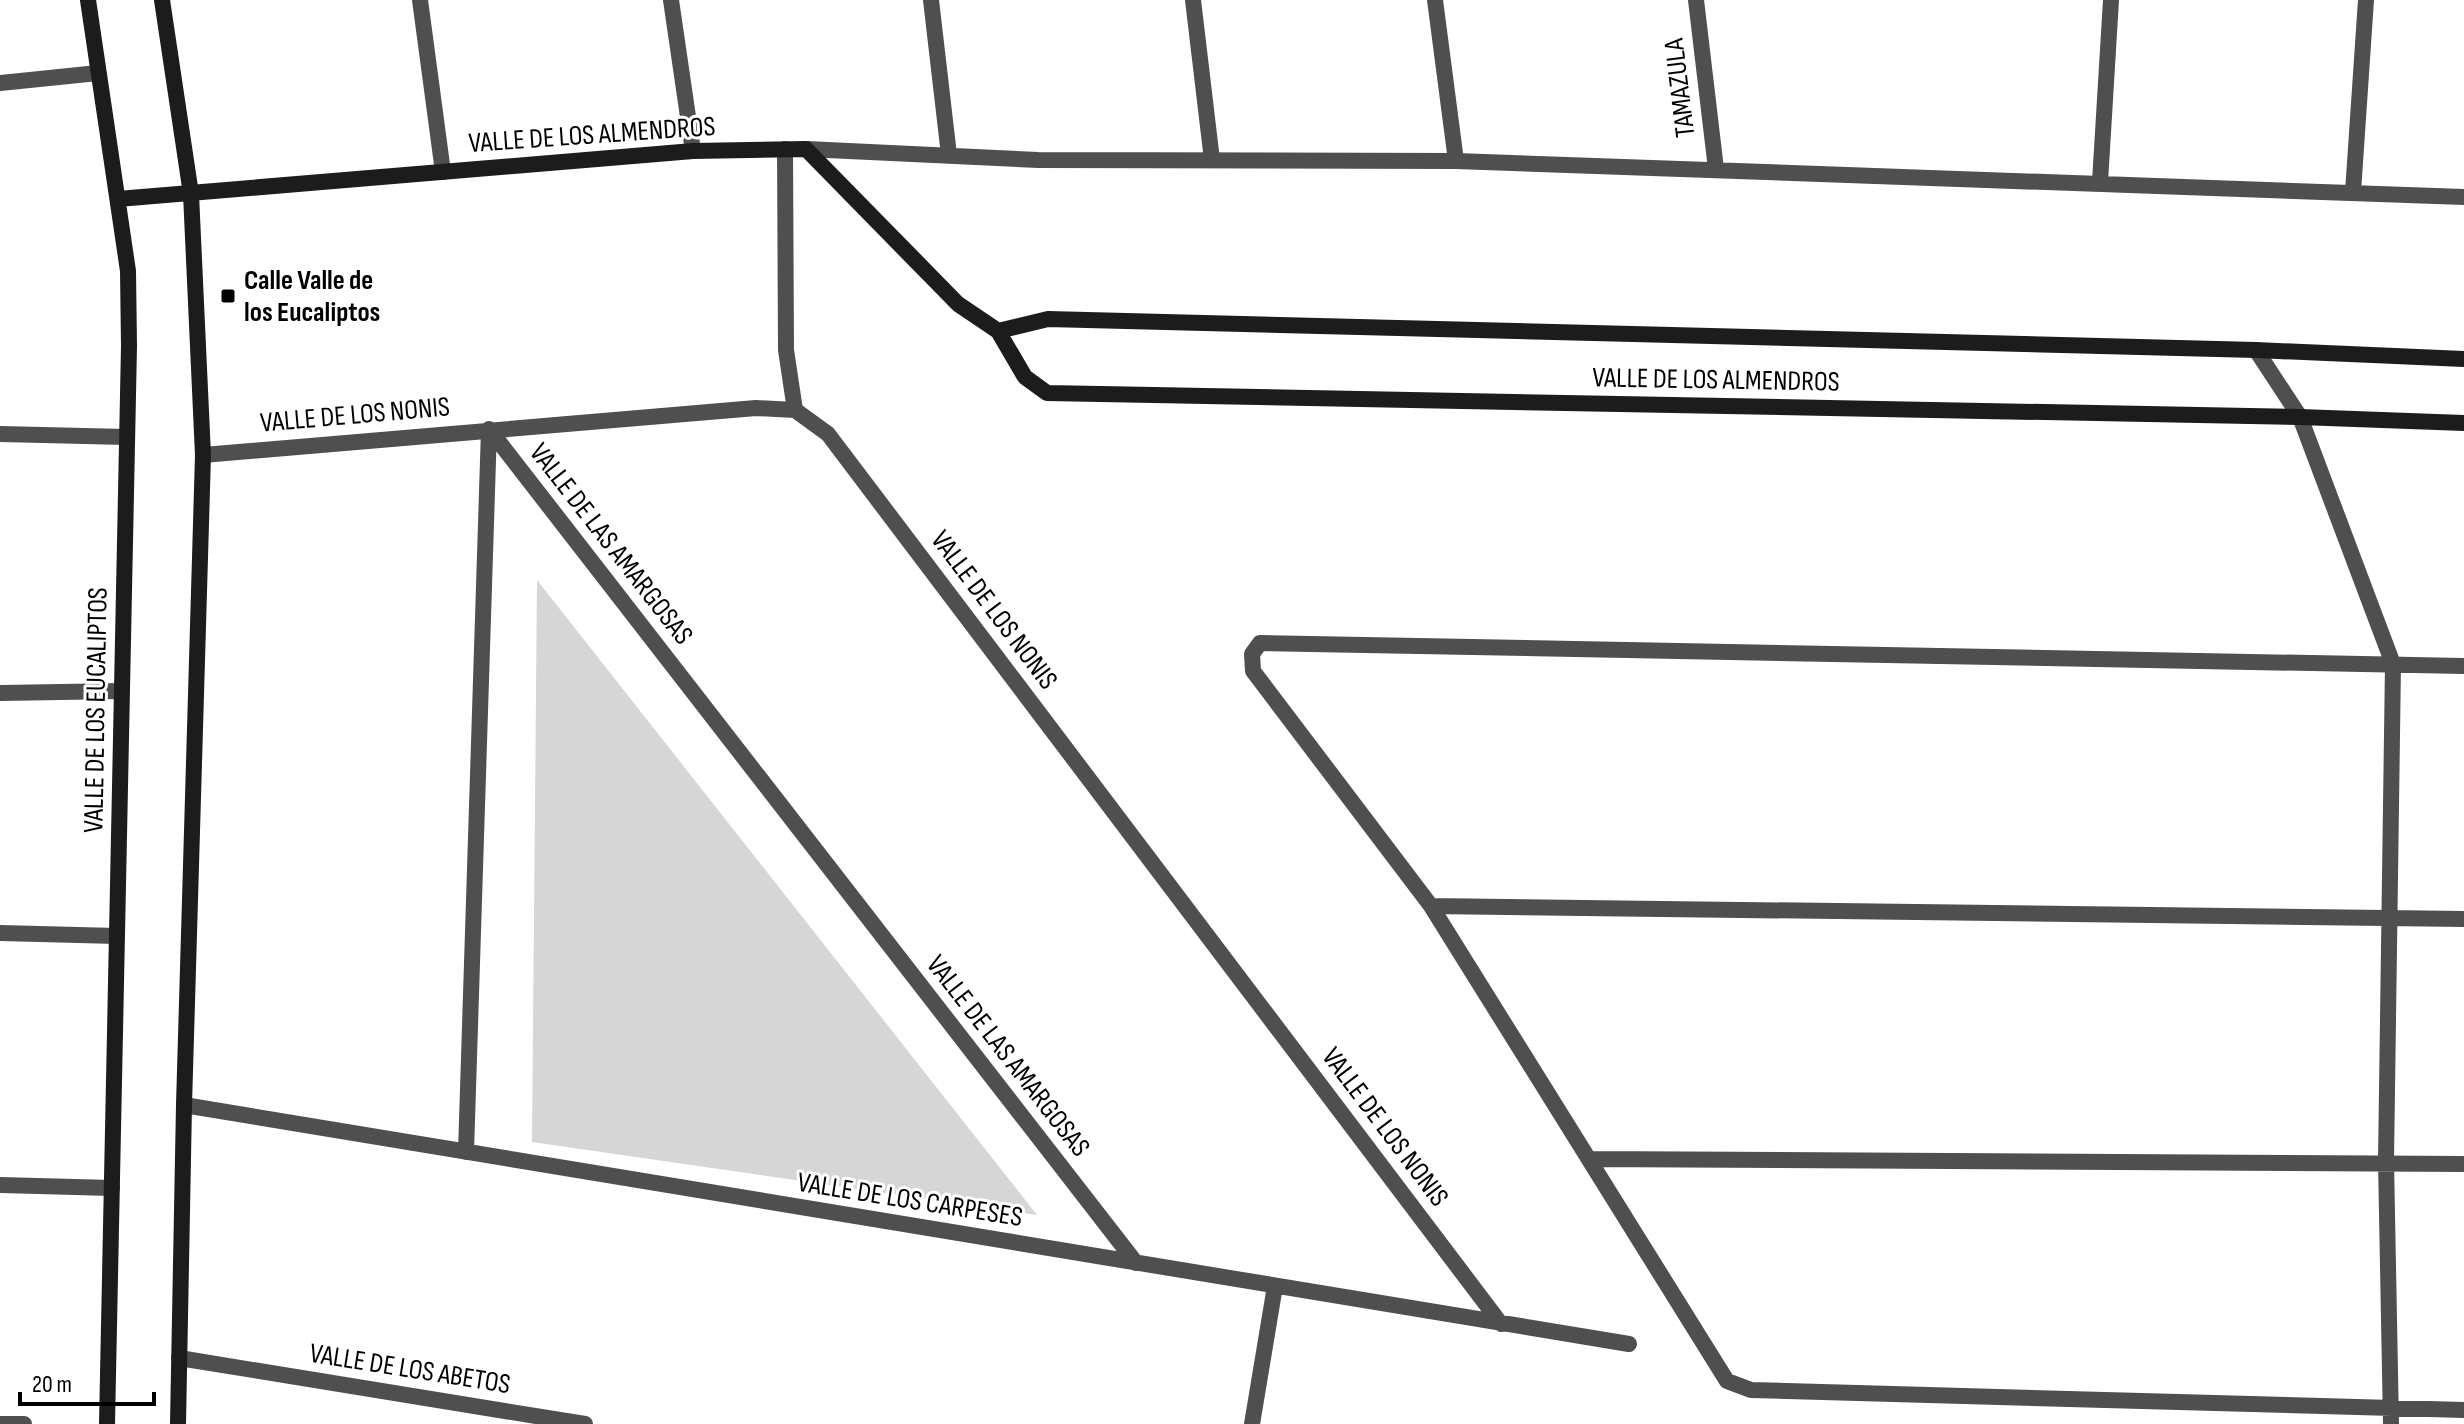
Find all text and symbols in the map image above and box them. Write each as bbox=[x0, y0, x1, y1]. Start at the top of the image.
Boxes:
street label: TAMAZULA bbox=[1657, 36, 1702, 139]
street label: VALLE DE LOS ALMENDROS bbox=[468, 110, 716, 160]
place label: Calle Valle de los Eucaliptos bbox=[244, 264, 380, 329]
marker: Calle Valle de los Eucaliptos bbox=[219, 287, 237, 305]
street label: VALLE DE LOS ALMENDROS bbox=[1592, 361, 1840, 399]
street label: VALLE DE LOS NONIS bbox=[259, 390, 451, 440]
street label: VALLE DE LAS AMARGOSAS bbox=[522, 437, 700, 651]
street label: VALLE DE LOS NONIS bbox=[924, 524, 1064, 696]
street label: VALLE DE LOS EUCALIPTOS bbox=[77, 587, 115, 833]
street label: VALLE DE LAS AMARGOSAS bbox=[919, 949, 1097, 1163]
street label: VALLE DE LOS NONIS bbox=[1315, 1041, 1455, 1213]
street label: VALLE DE LOS CARPESES bbox=[795, 1166, 1025, 1234]
street label: VALLE DE LOS ABETOS bbox=[307, 1337, 513, 1401]
scale bar bbox=[20, 1356, 154, 1406]
text: 20 m bbox=[32, 1370, 72, 1399]

